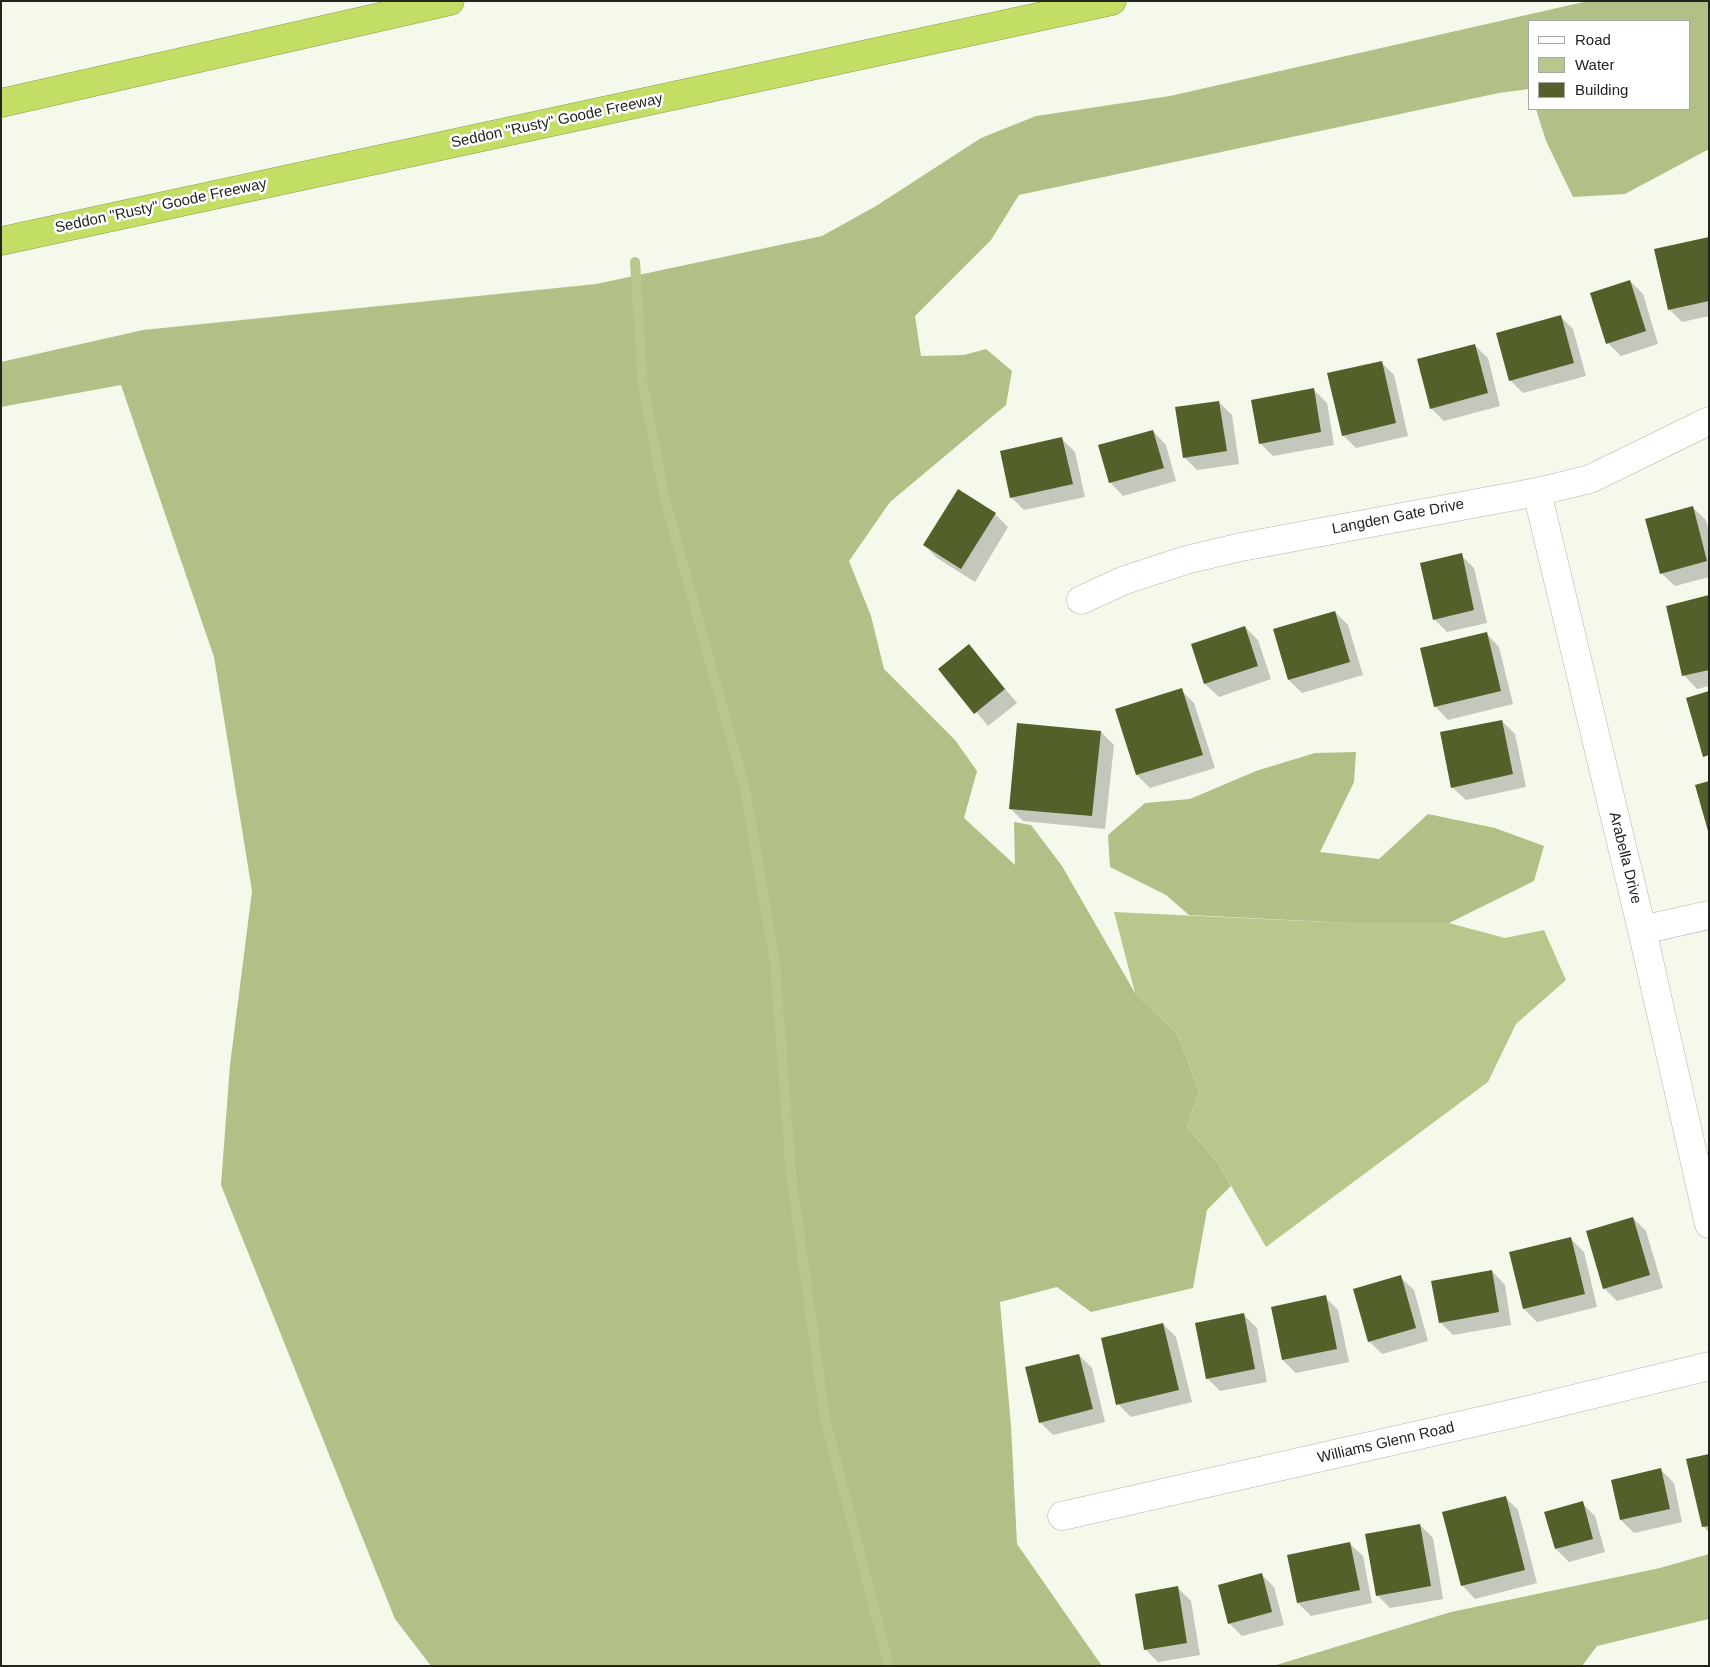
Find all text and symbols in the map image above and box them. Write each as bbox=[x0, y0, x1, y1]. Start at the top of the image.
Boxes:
legend bbox=[1528, 20, 1690, 110]
text: Road bbox=[1575, 31, 1611, 48]
text: Water bbox=[1575, 56, 1614, 73]
text: Building bbox=[1575, 81, 1628, 98]
street label: Seddon "Rusty" Goode Freeway bbox=[450, 90, 664, 152]
street label: Seddon "Rusty" Goode Freeway bbox=[54, 175, 268, 237]
street label: Langden Gate Drive bbox=[1330, 495, 1466, 539]
street label: Arabella Drive bbox=[1605, 810, 1645, 906]
street label: Williams Glenn Road bbox=[1316, 1418, 1456, 1468]

